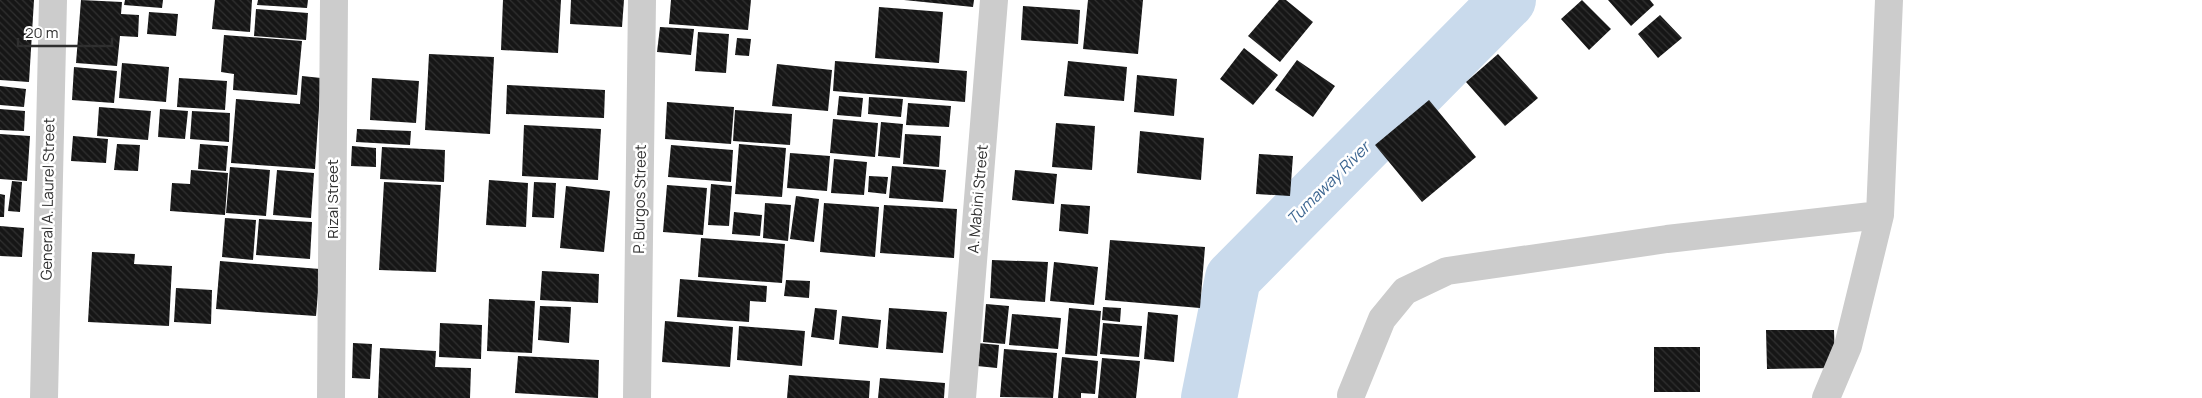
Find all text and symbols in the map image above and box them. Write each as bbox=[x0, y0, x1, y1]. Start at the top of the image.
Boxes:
scale bar bbox=[18, 15, 111, 47]
text: 20 m bbox=[25, 22, 58, 43]
street label: General A. Laurel Street bbox=[36, 118, 59, 280]
water label: Tumaway River bbox=[1282, 135, 1376, 229]
street label: P. Burgos Street bbox=[628, 144, 651, 254]
street label: A. Mabini Street bbox=[962, 144, 993, 254]
street label: Rizal Street bbox=[322, 159, 343, 239]

